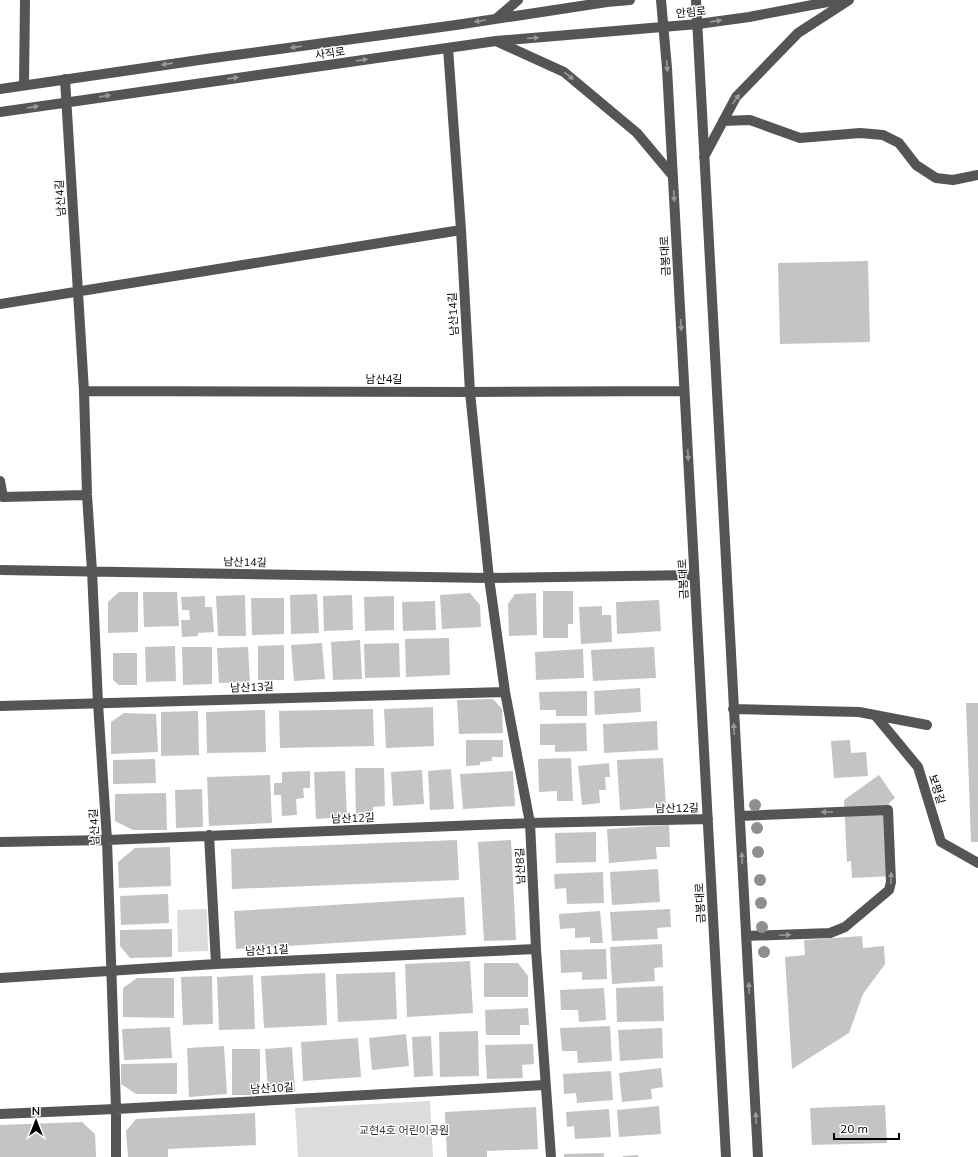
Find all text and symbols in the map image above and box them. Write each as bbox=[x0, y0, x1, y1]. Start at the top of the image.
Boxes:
street label: 안림로 bbox=[675, 3, 707, 21]
one-way arrow bbox=[474, 18, 486, 24]
one-way arrow bbox=[710, 18, 722, 24]
one-way arrow bbox=[527, 34, 539, 41]
one-way arrow bbox=[290, 44, 302, 50]
street label: 사직로 bbox=[314, 44, 346, 62]
one-way arrow bbox=[356, 57, 368, 63]
one-way arrow bbox=[663, 60, 670, 72]
one-way arrow bbox=[161, 61, 173, 67]
one-way arrow bbox=[563, 72, 574, 80]
one-way arrow bbox=[227, 75, 239, 81]
one-way arrow bbox=[99, 93, 111, 99]
one-way arrow bbox=[732, 93, 740, 104]
one-way arrow bbox=[27, 104, 39, 110]
street label: 남산4길 bbox=[52, 179, 68, 217]
one-way arrow bbox=[671, 190, 677, 203]
street label: 금봉대로 bbox=[657, 235, 673, 277]
street label: 남산14길 bbox=[445, 292, 461, 336]
one-way arrow bbox=[677, 319, 684, 331]
street label: 남산4길 bbox=[366, 372, 402, 386]
one-way arrow bbox=[684, 449, 691, 461]
street label: 남산14길 bbox=[223, 555, 267, 569]
street label: 금봉대로 bbox=[675, 558, 691, 600]
street label: 남산13길 bbox=[230, 679, 274, 695]
one-way arrow bbox=[731, 723, 738, 735]
street label: 보평길 bbox=[926, 772, 948, 806]
street label: 남산12길 bbox=[655, 801, 699, 815]
street label: 남산4길 bbox=[86, 808, 102, 846]
one-way arrow bbox=[820, 809, 833, 815]
street label: 남산12길 bbox=[331, 810, 375, 826]
street label: 남산8길 bbox=[512, 847, 528, 885]
one-way arrow bbox=[739, 851, 745, 864]
one-way arrow bbox=[887, 872, 894, 885]
street label: 금봉대로 bbox=[692, 882, 708, 924]
one-way arrow bbox=[779, 931, 791, 938]
street label: 남산11길 bbox=[245, 942, 289, 958]
one-way arrow bbox=[746, 981, 752, 994]
street label: 남산10길 bbox=[250, 1080, 294, 1096]
north arrow bbox=[16, 1101, 56, 1141]
text: N bbox=[32, 1104, 40, 1118]
one-way arrow bbox=[753, 1111, 759, 1124]
scale bar bbox=[834, 1115, 899, 1141]
text: 20 m bbox=[840, 1121, 868, 1136]
park label: 교현4호 어린이공원 bbox=[359, 1123, 449, 1137]

